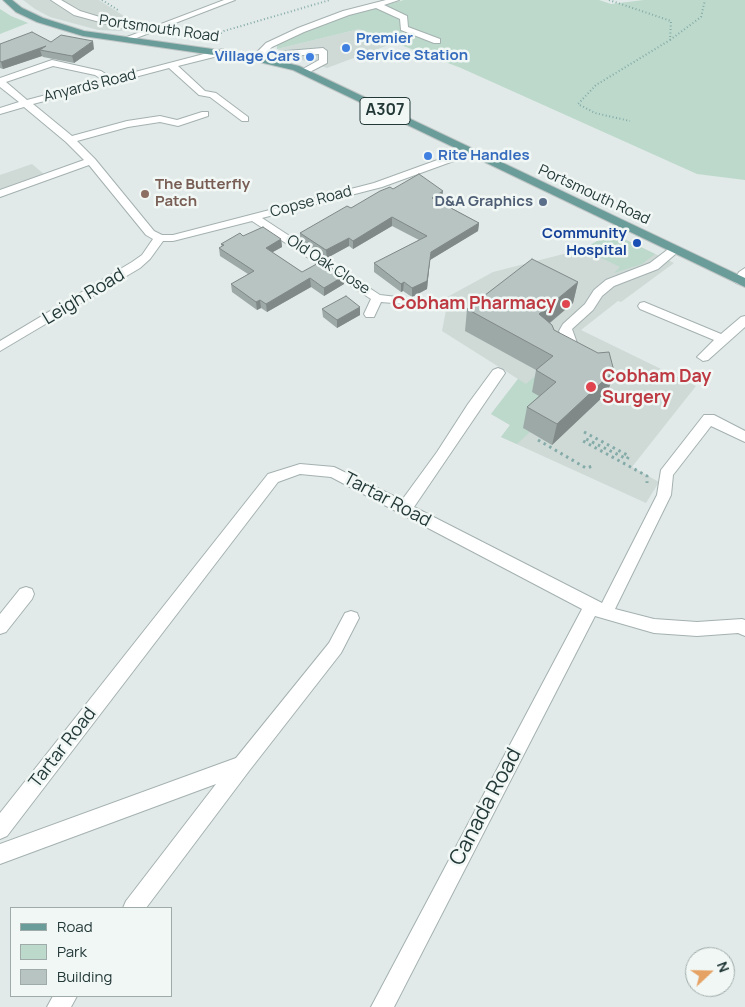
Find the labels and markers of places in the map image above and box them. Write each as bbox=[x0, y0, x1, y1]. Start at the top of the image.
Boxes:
place label: Premier Service Station bbox=[356, 30, 468, 65]
marker: Premier Service Station bbox=[340, 42, 352, 54]
place label: Village Cars bbox=[215, 48, 300, 66]
marker: Village Cars bbox=[304, 51, 316, 63]
place label: Rite Handles bbox=[438, 147, 530, 165]
marker: Rite Handles bbox=[422, 150, 434, 162]
place label: The Butterfly Patch bbox=[155, 176, 250, 211]
marker: The Butterfly Patch bbox=[139, 188, 151, 200]
place label: D&A Graphics bbox=[434, 193, 533, 211]
marker: D&A Graphics bbox=[537, 196, 549, 208]
place label: Community Hospital bbox=[542, 225, 627, 260]
marker: Community Hospital bbox=[631, 237, 643, 249]
place label: Cobham Pharmacy bbox=[392, 293, 556, 315]
marker: Cobham Pharmacy bbox=[560, 298, 572, 310]
place label: Cobham Day Surgery bbox=[602, 366, 711, 408]
marker: Cobham Day Surgery bbox=[584, 380, 598, 394]

